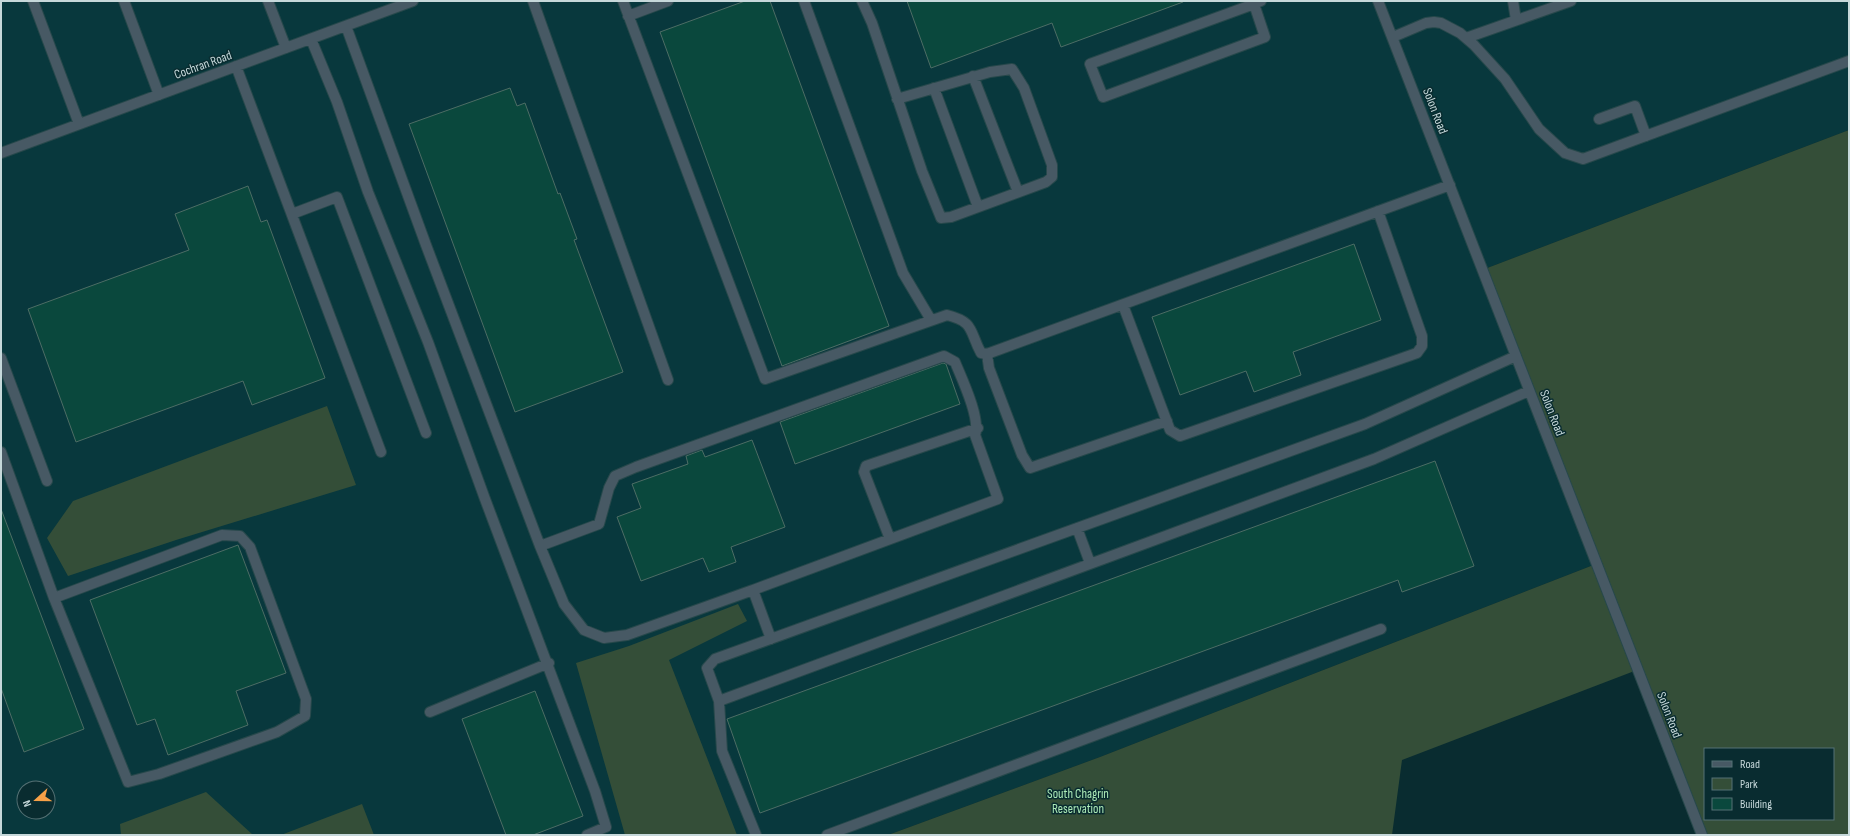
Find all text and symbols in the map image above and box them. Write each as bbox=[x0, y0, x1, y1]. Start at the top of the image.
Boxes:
street label: Cochran Road bbox=[172, 47, 234, 83]
street label: Solon Road bbox=[1419, 86, 1451, 136]
street label: Solon Road bbox=[1536, 388, 1568, 438]
street label: Solon Road bbox=[1653, 690, 1685, 740]
legend bbox=[1704, 748, 1834, 820]
text: Road bbox=[1740, 757, 1760, 772]
text: Park bbox=[1740, 777, 1758, 792]
north arrow bbox=[16, 780, 56, 820]
park label: South Chagrin Reservation bbox=[1047, 786, 1109, 817]
text: Building bbox=[1740, 797, 1772, 812]
text: N bbox=[20, 798, 34, 808]

